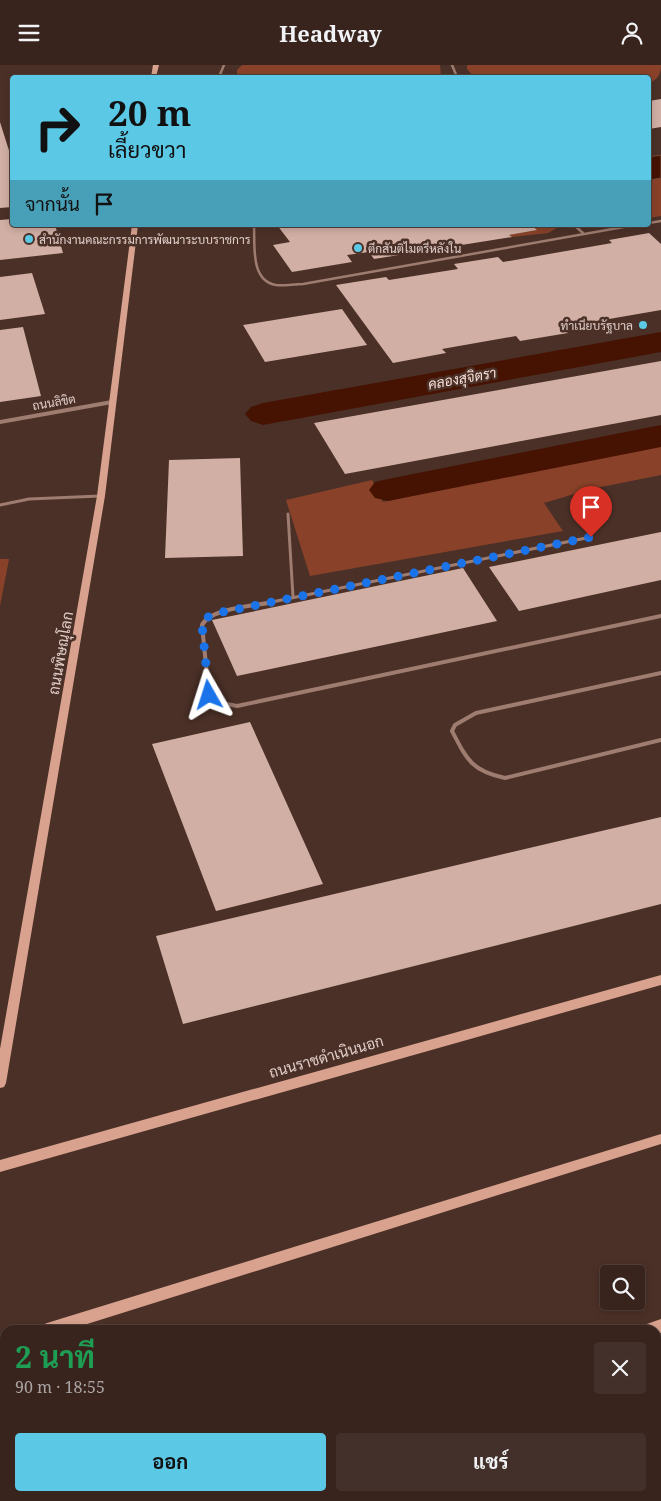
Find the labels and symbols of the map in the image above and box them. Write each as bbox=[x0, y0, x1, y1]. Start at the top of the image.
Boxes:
place label: สำนักงานคณะกรรมการพัฒนาระบบราชการ bbox=[39, 231, 251, 248]
marker: สำนักงานคณะกรรมการพัฒนาระบบราชการ bbox=[23, 233, 35, 245]
place label: ตึกสันติไมตรีหลังใน bbox=[368, 240, 462, 257]
marker: ตึกสันติไมตรีหลังใน bbox=[352, 242, 364, 254]
place label: ทำเนียบรัฐบาล bbox=[561, 317, 633, 334]
marker: ทำเนียบรัฐบาล bbox=[637, 319, 649, 331]
water label: คลองสุจิตรา bbox=[426, 363, 498, 394]
street label: ถนนลิขิต bbox=[31, 390, 77, 414]
pin bbox=[570, 486, 612, 537]
street label: ถนนพิษณุโลก bbox=[43, 610, 79, 697]
position arrow bbox=[182, 668, 234, 720]
street label: ถนนราชดำเนินนอก bbox=[266, 1030, 386, 1082]

